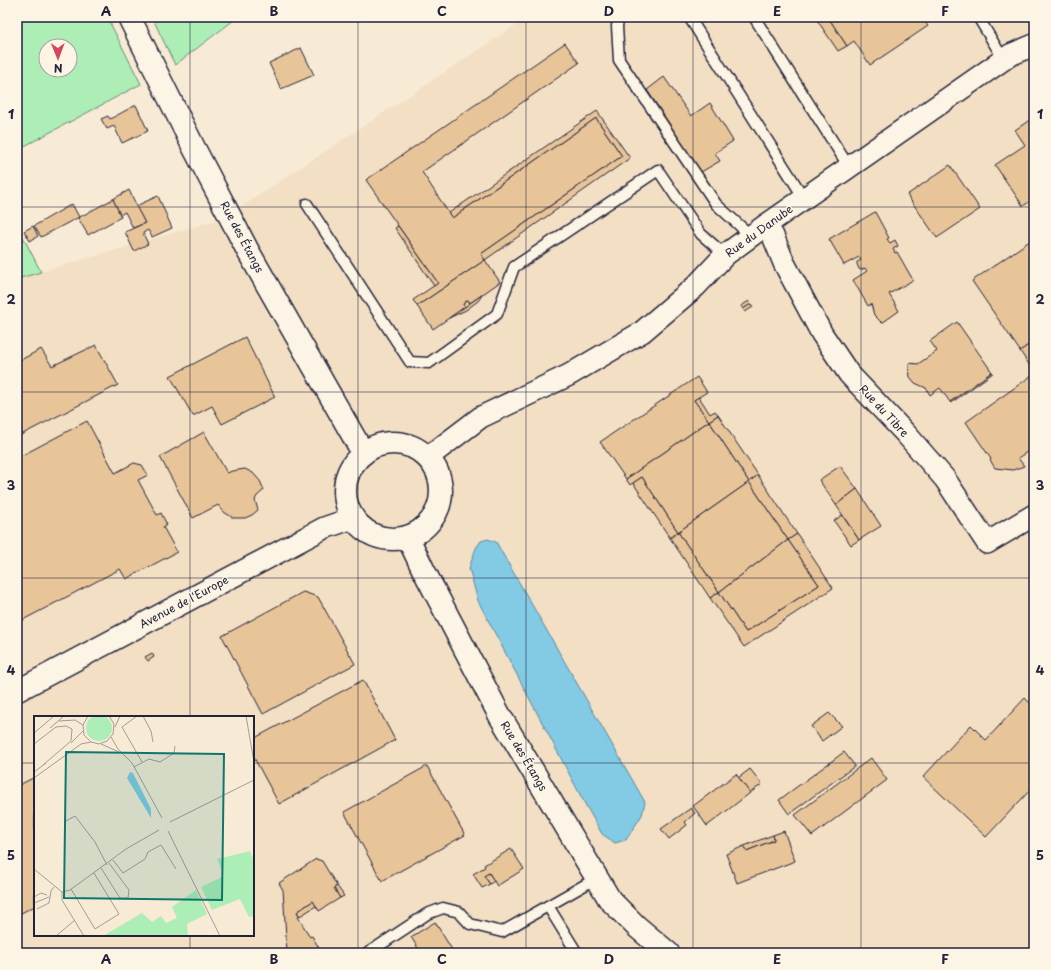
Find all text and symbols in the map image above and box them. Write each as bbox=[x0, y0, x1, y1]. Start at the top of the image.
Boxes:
text: A bbox=[101, 1, 111, 20]
text: B bbox=[270, 1, 279, 20]
text: C bbox=[437, 1, 447, 20]
text: D bbox=[604, 1, 614, 20]
text: E bbox=[773, 1, 781, 20]
text: F bbox=[941, 1, 949, 20]
north arrow bbox=[38, 38, 78, 78]
text: N bbox=[53, 60, 63, 77]
text: 1 bbox=[8, 104, 14, 123]
text: 1 bbox=[1037, 104, 1043, 123]
street label: Rue des Étangs bbox=[216, 198, 269, 276]
street label: Rue du Danube bbox=[721, 200, 796, 261]
text: 2 bbox=[6, 289, 16, 308]
text: 2 bbox=[1035, 289, 1045, 308]
street label: Rue du Tibre bbox=[856, 381, 913, 441]
text: 3 bbox=[7, 475, 16, 494]
text: 3 bbox=[1036, 475, 1045, 494]
street label: Avenue de l'Europe bbox=[136, 571, 231, 632]
text: 4 bbox=[7, 660, 16, 679]
text: 4 bbox=[1036, 660, 1045, 679]
inset map bbox=[34, 716, 254, 936]
street label: Rue des Étangs bbox=[497, 717, 552, 794]
text: 5 bbox=[7, 845, 15, 864]
text: 5 bbox=[1036, 845, 1044, 864]
text: A bbox=[101, 949, 111, 968]
text: B bbox=[270, 949, 279, 968]
text: C bbox=[437, 949, 447, 968]
text: D bbox=[604, 949, 614, 968]
text: E bbox=[773, 949, 781, 968]
text: F bbox=[941, 949, 949, 968]

